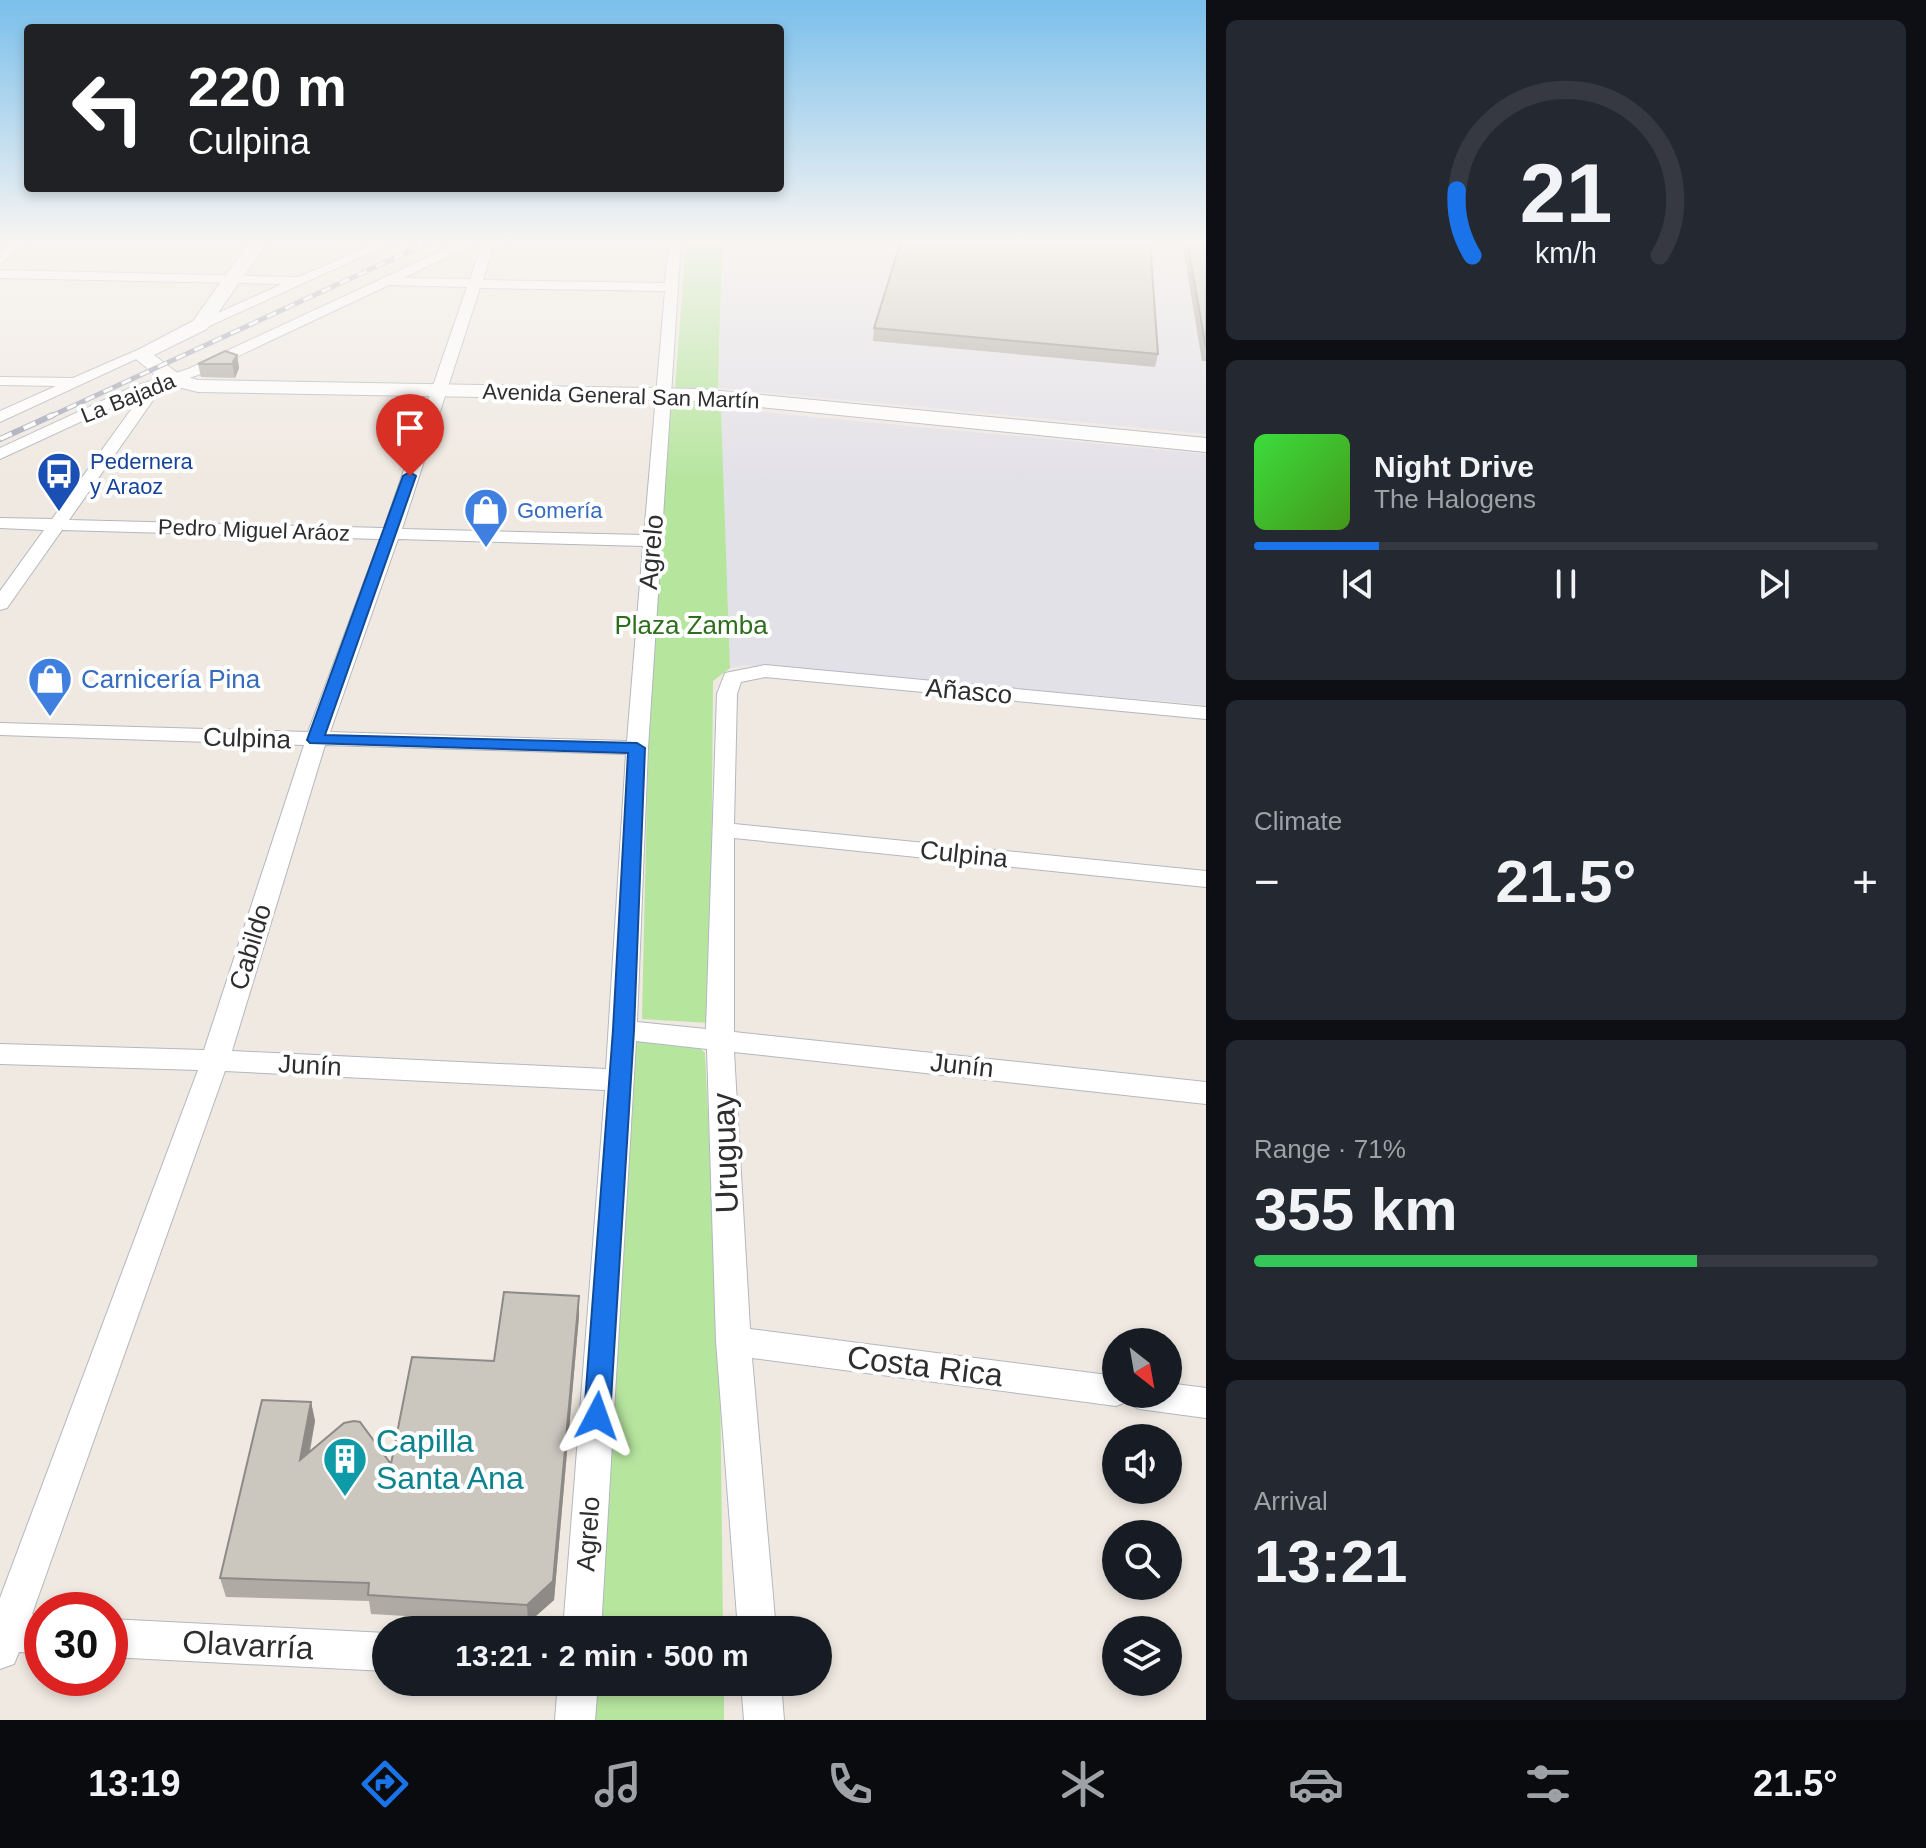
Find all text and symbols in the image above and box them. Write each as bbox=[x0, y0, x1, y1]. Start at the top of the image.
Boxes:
text: 220 m bbox=[188, 55, 347, 118]
icon: left bbox=[56, 56, 160, 160]
text: Culpina bbox=[188, 121, 310, 162]
text: 21 bbox=[1520, 147, 1612, 240]
text: km/h bbox=[1535, 237, 1597, 269]
street label: La Bajada bbox=[77, 368, 179, 428]
street label: Avenida General San Martín bbox=[482, 379, 760, 413]
pin bbox=[376, 394, 444, 476]
icon: arrive bbox=[388, 406, 432, 450]
place label: Pedernera y Araoz bbox=[90, 449, 194, 499]
bus stop icon: Pedernera y Araoz bbox=[35, 450, 83, 513]
text: Night Drive bbox=[1374, 450, 1534, 483]
text: The Halogens bbox=[1374, 484, 1536, 514]
shop icon: Gomería bbox=[462, 486, 510, 549]
place label: Gomería bbox=[517, 498, 603, 523]
street label: Agrelo bbox=[633, 513, 669, 591]
street label: Pedro Miguel Aráoz bbox=[158, 514, 350, 546]
icon: previous bbox=[1336, 562, 1380, 606]
icon: pause bbox=[1544, 562, 1588, 606]
icon: next bbox=[1752, 562, 1796, 606]
park label: Plaza Zamba bbox=[614, 610, 768, 640]
shop icon: Carnicería Pina bbox=[26, 655, 74, 718]
place label: Carnicería Pina bbox=[81, 664, 261, 694]
street label: Añasco bbox=[924, 672, 1014, 710]
street label: Culpina bbox=[202, 721, 292, 755]
text: Climate bbox=[1254, 806, 1342, 836]
street label: Culpina bbox=[919, 834, 1010, 874]
text: 21.5° bbox=[1496, 848, 1636, 915]
text: − bbox=[1254, 857, 1280, 906]
text: + bbox=[1852, 857, 1878, 906]
street label: Cabildo bbox=[223, 900, 277, 994]
street label: Junín bbox=[929, 1047, 995, 1083]
street label: Junín bbox=[277, 1048, 343, 1082]
street label: Uruguay bbox=[705, 1092, 745, 1214]
text: Range · 71% bbox=[1254, 1134, 1406, 1164]
text: 355 km bbox=[1254, 1176, 1458, 1243]
north arrow bbox=[1102, 1328, 1182, 1408]
map controls bbox=[1102, 1328, 1182, 1696]
street label: Costa Rica bbox=[845, 1339, 1005, 1393]
position arrow bbox=[555, 1374, 639, 1458]
place label: Capilla Santa Ana bbox=[376, 1423, 524, 1496]
button: sound bbox=[1102, 1424, 1182, 1504]
building icon: Capilla Santa Ana bbox=[321, 1435, 369, 1498]
text: Arrival bbox=[1254, 1486, 1328, 1516]
street label: Agrelo bbox=[570, 1495, 606, 1573]
button: search bbox=[1102, 1520, 1182, 1600]
text: 13:21 bbox=[1254, 1528, 1407, 1595]
speed limit sign: 30 bbox=[24, 1592, 128, 1696]
button: layers bbox=[1102, 1616, 1182, 1696]
street label: Olavarría bbox=[181, 1624, 315, 1666]
text: 13:21 · 2 min · 500 m bbox=[455, 1639, 749, 1672]
icon: directions bbox=[357, 1756, 413, 1812]
icon: music bbox=[590, 1756, 646, 1812]
icon: phone bbox=[822, 1756, 878, 1812]
icon: climate bbox=[1055, 1756, 1111, 1812]
icon: car bbox=[1288, 1756, 1344, 1812]
icon: filters bbox=[1520, 1756, 1576, 1812]
text: 13:19 bbox=[88, 1763, 180, 1804]
text: 21.5° bbox=[1753, 1763, 1838, 1804]

